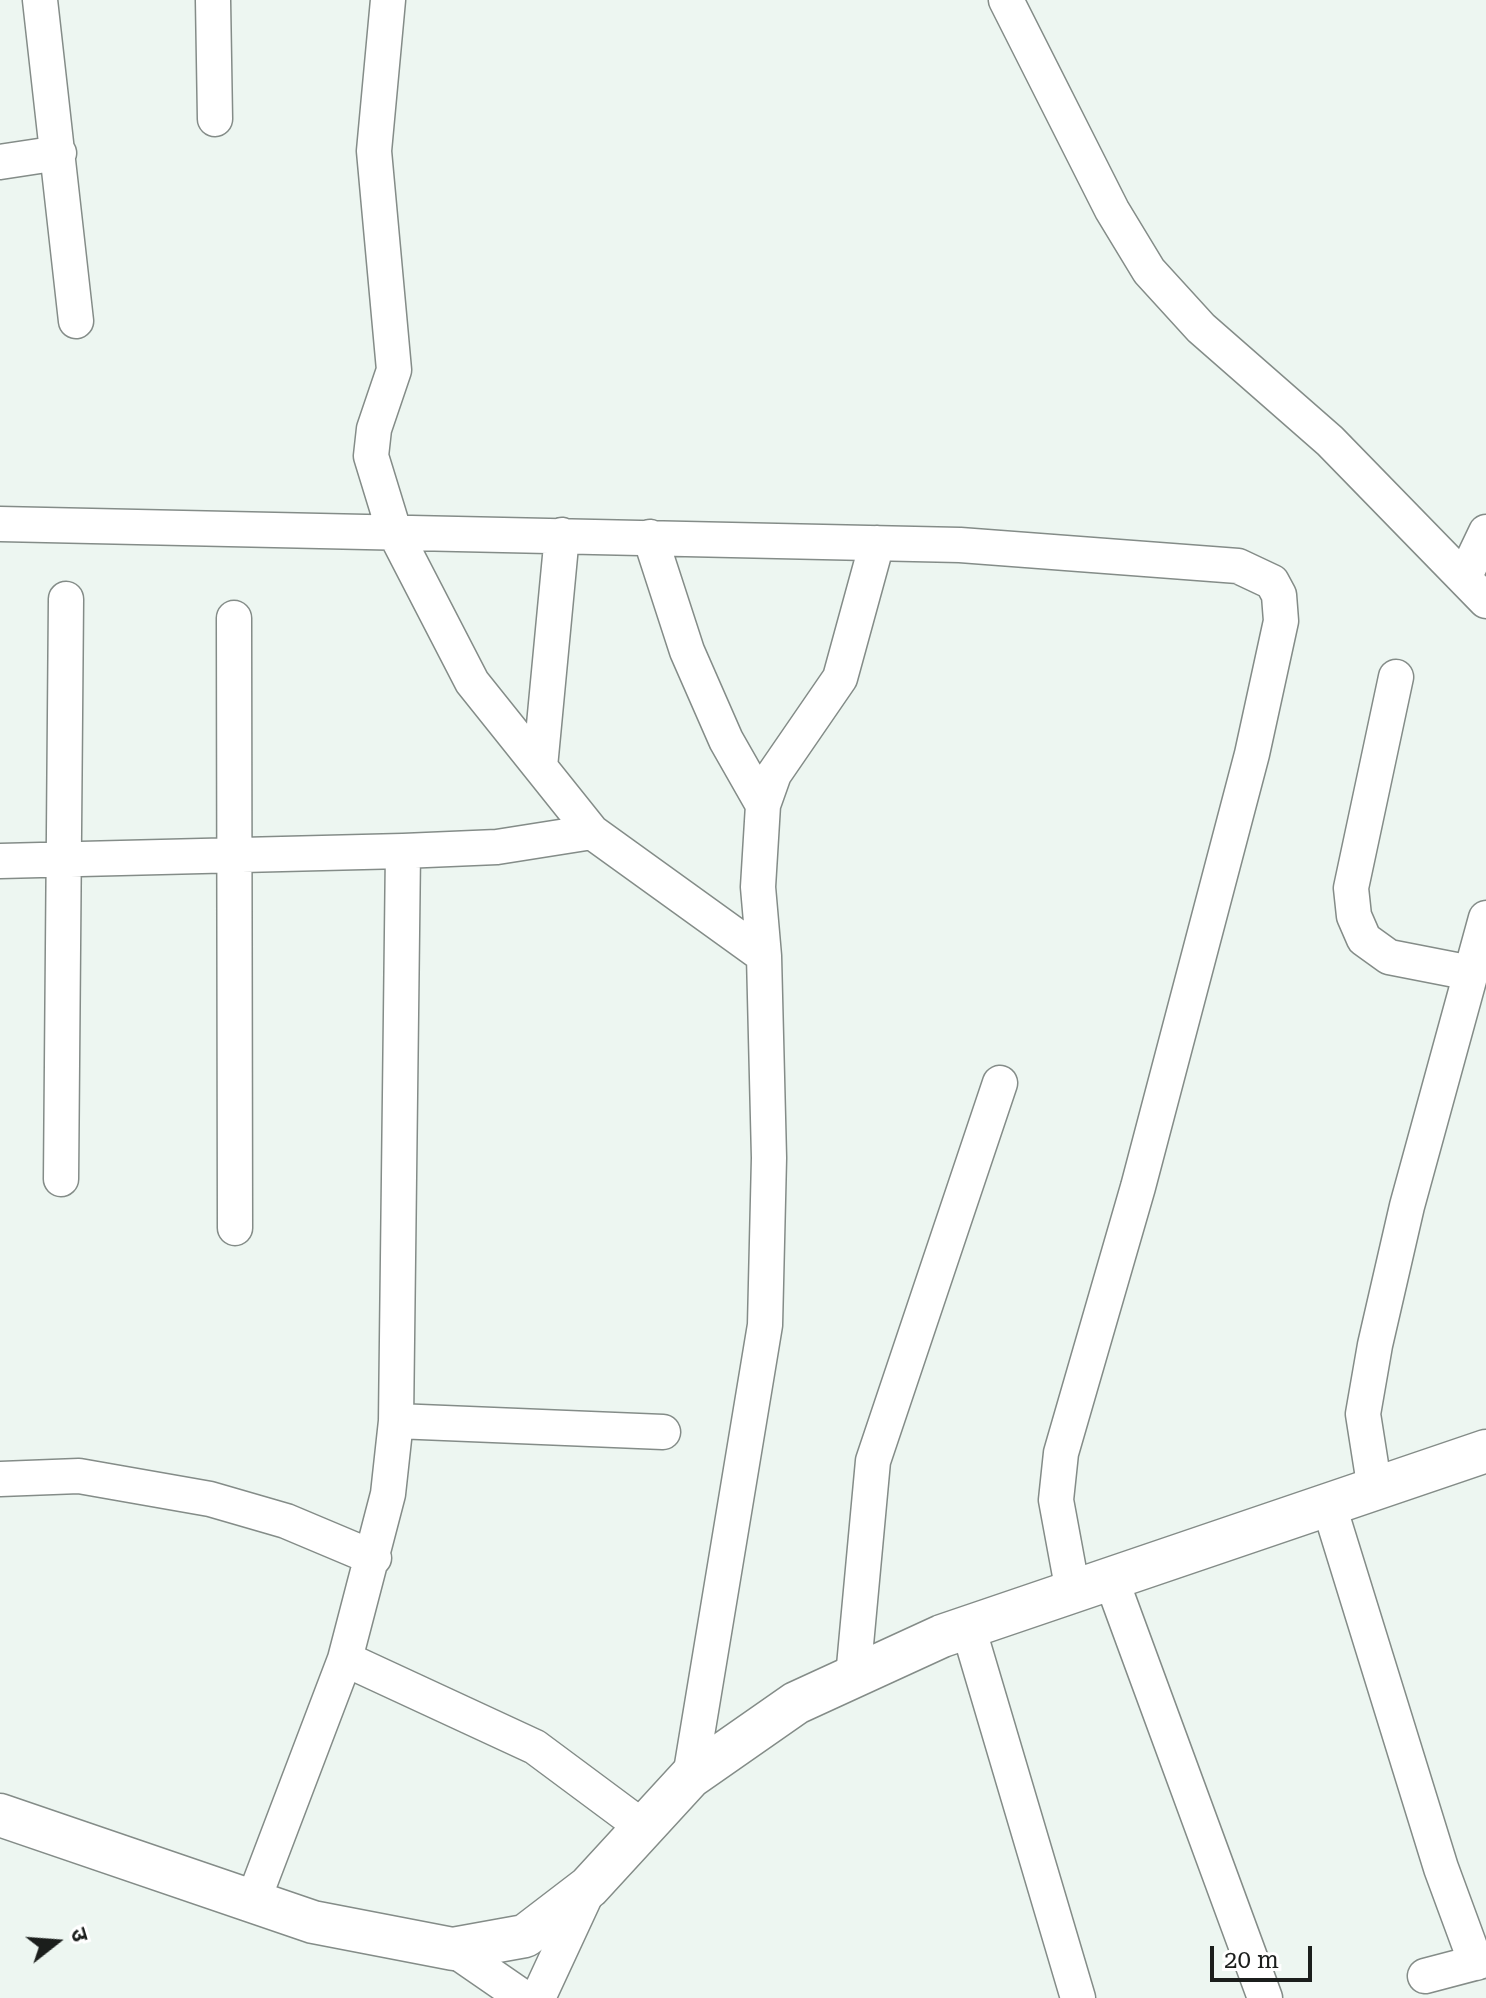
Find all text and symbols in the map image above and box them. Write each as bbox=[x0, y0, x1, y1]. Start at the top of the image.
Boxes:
north arrow bbox=[16, 1902, 96, 1982]
text: उ bbox=[66, 1925, 93, 1945]
scale bar bbox=[1214, 1930, 1316, 1980]
text: 20 m bbox=[1224, 1946, 1279, 1974]

